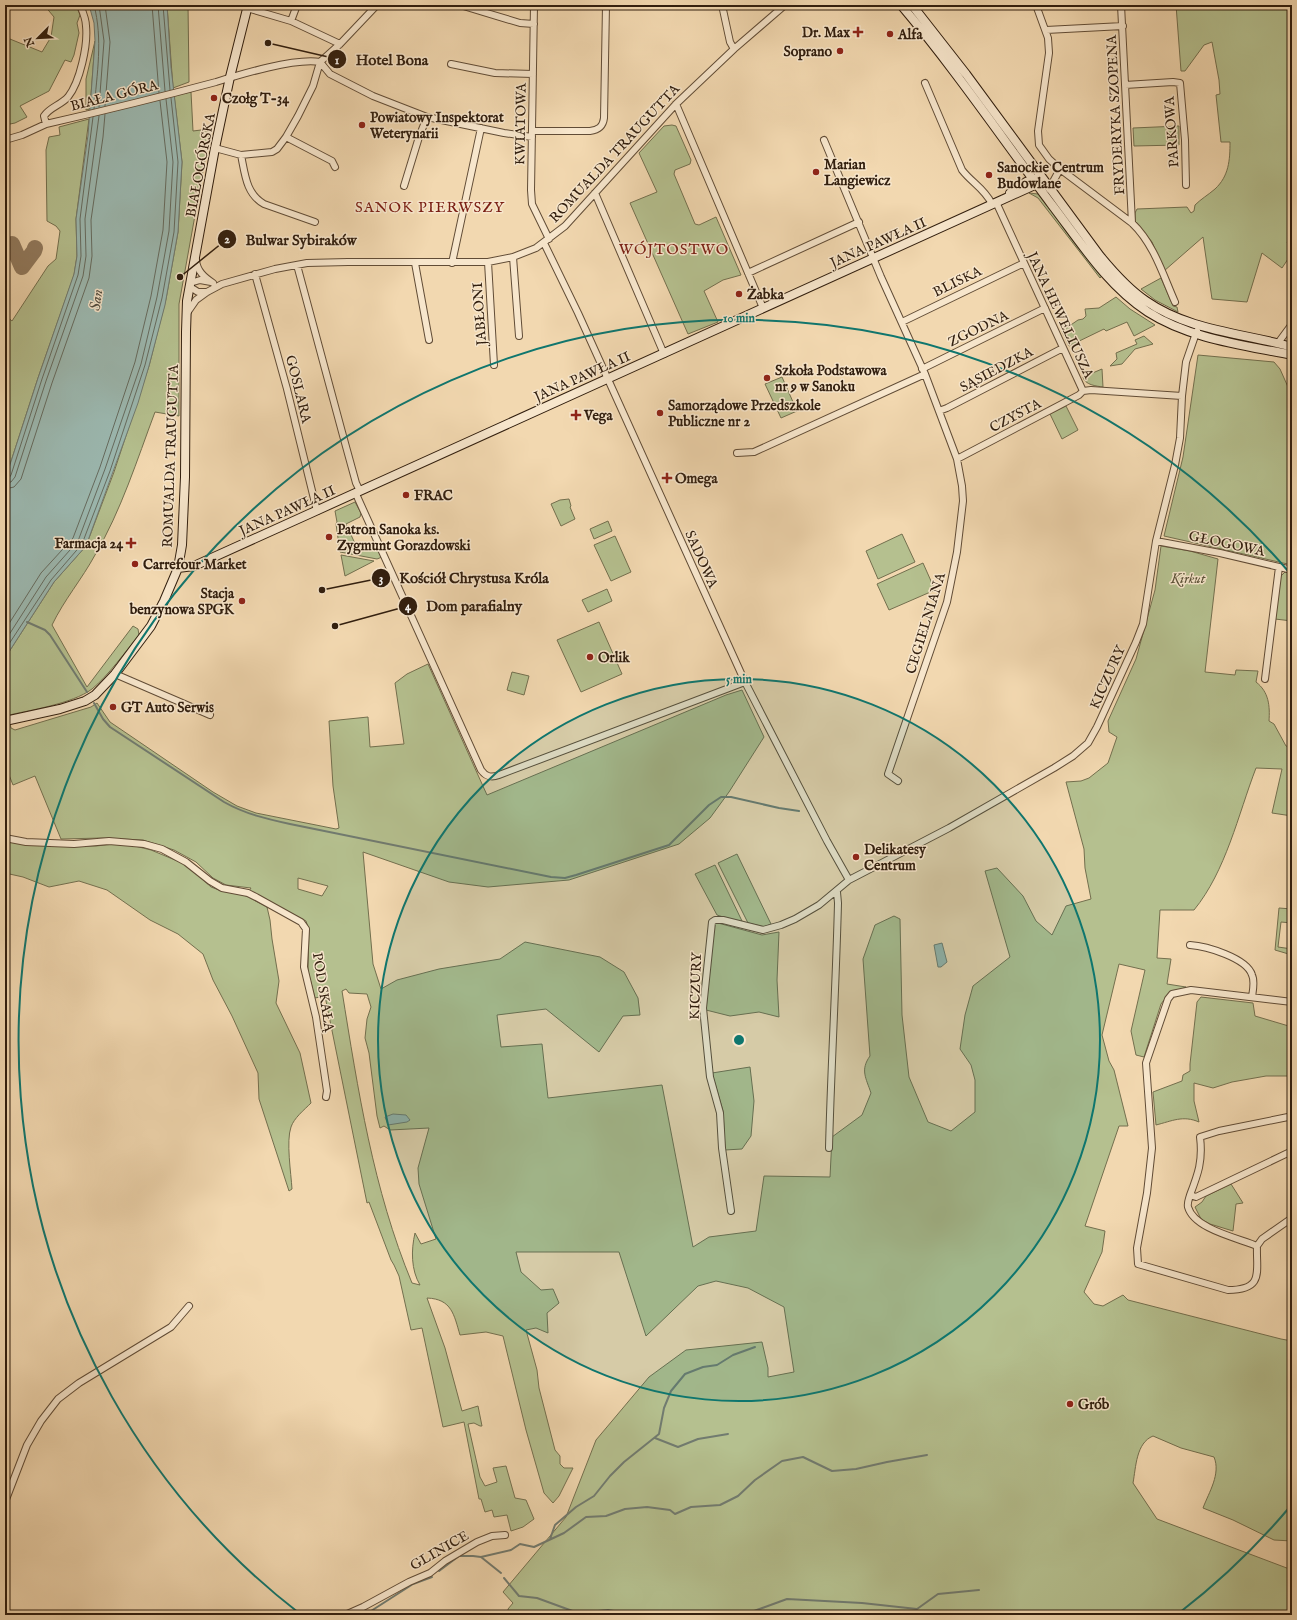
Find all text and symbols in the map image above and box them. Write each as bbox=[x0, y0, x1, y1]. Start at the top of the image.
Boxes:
north arrow bbox=[18, 18, 58, 58]
place label: Dr. Max bbox=[802, 24, 850, 42]
place label: Alfa bbox=[897, 26, 923, 44]
marker: Dr. Max bbox=[853, 27, 863, 37]
marker: Alfa bbox=[885, 29, 895, 39]
text: N bbox=[21, 34, 39, 50]
street label: FRYDERYKA SZOPENA bbox=[1103, 34, 1129, 195]
place label: Soprano bbox=[784, 43, 832, 61]
callout: Hotel Bona bbox=[327, 46, 436, 73]
marker: Soprano bbox=[835, 46, 845, 56]
text: Hotel Bona bbox=[356, 51, 429, 70]
text: 1 bbox=[335, 53, 340, 68]
street label: BIAŁA GÓRA bbox=[68, 75, 160, 116]
street label: ROMUALDA TRAUGUTTA bbox=[546, 80, 684, 227]
street label: KWIATOWA bbox=[511, 82, 531, 165]
place label: Czołg T-34 bbox=[222, 90, 290, 108]
marker: Czołg T-34 bbox=[209, 93, 219, 103]
street label: PARKOWA bbox=[1160, 95, 1183, 168]
place label: Powiatowy Inspektorat Weterynarii bbox=[369, 109, 504, 143]
street label: BIAŁOGÓRSKA bbox=[181, 111, 220, 219]
marker: Powiatowy Inspektorat Weterynarii bbox=[357, 120, 367, 130]
place label: Marian Langiewicz bbox=[824, 156, 891, 190]
place label: Sanockie Centrum Budowlane bbox=[997, 159, 1104, 193]
marker: Marian Langiewicz bbox=[811, 167, 821, 177]
marker: Sanockie Centrum Budowlane bbox=[984, 170, 994, 180]
district label: SANOK PIERWSZY bbox=[355, 198, 505, 217]
street label: JANA PAWŁA II bbox=[826, 214, 929, 273]
callout: Bulwar Sybiraków bbox=[217, 226, 364, 253]
text: Bulwar Sybiraków bbox=[245, 231, 358, 250]
text: 2 bbox=[224, 232, 230, 247]
district label: WÓJTOSTWO bbox=[619, 240, 729, 259]
street label: JANA HEWELIUSZA bbox=[1022, 247, 1098, 382]
street label: BLISKA bbox=[930, 262, 985, 301]
street label: JABŁONI bbox=[469, 282, 491, 348]
place label: Żabka bbox=[747, 285, 785, 304]
water label: San bbox=[86, 288, 107, 312]
marker: Żabka bbox=[734, 289, 744, 299]
street label: ZGODNA bbox=[945, 306, 1012, 351]
text: 10 min bbox=[723, 311, 756, 326]
street label: SĄSIEDZKA bbox=[957, 343, 1037, 397]
street label: JANA PAWŁA II bbox=[530, 348, 633, 407]
street label: GOSLARA bbox=[281, 353, 315, 426]
place label: Szkoła Podstawowa nr 9 w Sanoku bbox=[775, 362, 888, 396]
street label: ROMUALDA TRAUGUTTA bbox=[159, 364, 183, 548]
marker: Szkoła Podstawowa nr 9 w Sanoku bbox=[762, 373, 772, 383]
street label: CZYSTA bbox=[987, 395, 1045, 437]
place label: Samorządowe Przedszkole Publiczne nr 2 bbox=[668, 397, 821, 431]
place label: Vega bbox=[583, 407, 613, 425]
marker: Samorządowe Przedszkole Publiczne nr 2 bbox=[655, 408, 665, 418]
marker: Vega bbox=[571, 410, 581, 420]
place label: Omega bbox=[675, 470, 718, 488]
marker: Omega bbox=[662, 473, 672, 483]
street label: JANA PAWŁA II bbox=[235, 482, 338, 541]
place label: FRAC bbox=[414, 487, 453, 505]
marker: FRAC bbox=[401, 490, 411, 500]
place label: Patron Sanoka ks. Zygmunt Gorazdowski bbox=[337, 521, 471, 555]
street label: GŁOGOWA bbox=[1187, 527, 1267, 561]
street label: SADOWA bbox=[680, 528, 722, 592]
marker: Patron Sanoka ks. Zygmunt Gorazdowski bbox=[324, 532, 334, 542]
place label: Farmacja 24 bbox=[54, 535, 124, 553]
marker: Farmacja 24 bbox=[126, 538, 136, 548]
place label: Carrefour Market bbox=[143, 556, 247, 574]
marker: Carrefour Market bbox=[130, 559, 140, 569]
callout: Kościół Chrystusa Króla bbox=[371, 564, 557, 591]
text: Kościół Chrystusa Króla bbox=[399, 569, 549, 588]
street label: CEGIELNIANA bbox=[902, 570, 950, 676]
park label: Kirkut bbox=[1170, 570, 1206, 588]
text: 3 bbox=[379, 571, 383, 586]
place label: Stacja benzynowa SPGK bbox=[129, 585, 235, 619]
callout: Dom parafialny bbox=[398, 592, 530, 619]
marker: Stacja benzynowa SPGK bbox=[237, 596, 247, 606]
text: Dom parafialny bbox=[426, 597, 523, 616]
text: 4 bbox=[405, 599, 412, 614]
street label: KICZURY bbox=[1086, 641, 1130, 712]
place label: Orlik bbox=[598, 649, 630, 667]
marker: Orlik bbox=[585, 652, 595, 662]
text: 5 min bbox=[726, 672, 753, 687]
place label: GT Auto Serwis bbox=[121, 699, 214, 717]
marker: GT Auto Serwis bbox=[108, 702, 118, 712]
place label: Delikatesy Centrum bbox=[864, 841, 927, 875]
marker: Delikatesy Centrum bbox=[851, 852, 861, 862]
street label: KICZURY bbox=[686, 950, 706, 1020]
street label: POD SKAŁĄ bbox=[308, 951, 338, 1034]
centre of rings bbox=[732, 1033, 746, 1047]
place label: Grób bbox=[1078, 1396, 1110, 1414]
marker: Grób bbox=[1065, 1399, 1075, 1409]
street label: GLINICE bbox=[407, 1527, 472, 1575]

